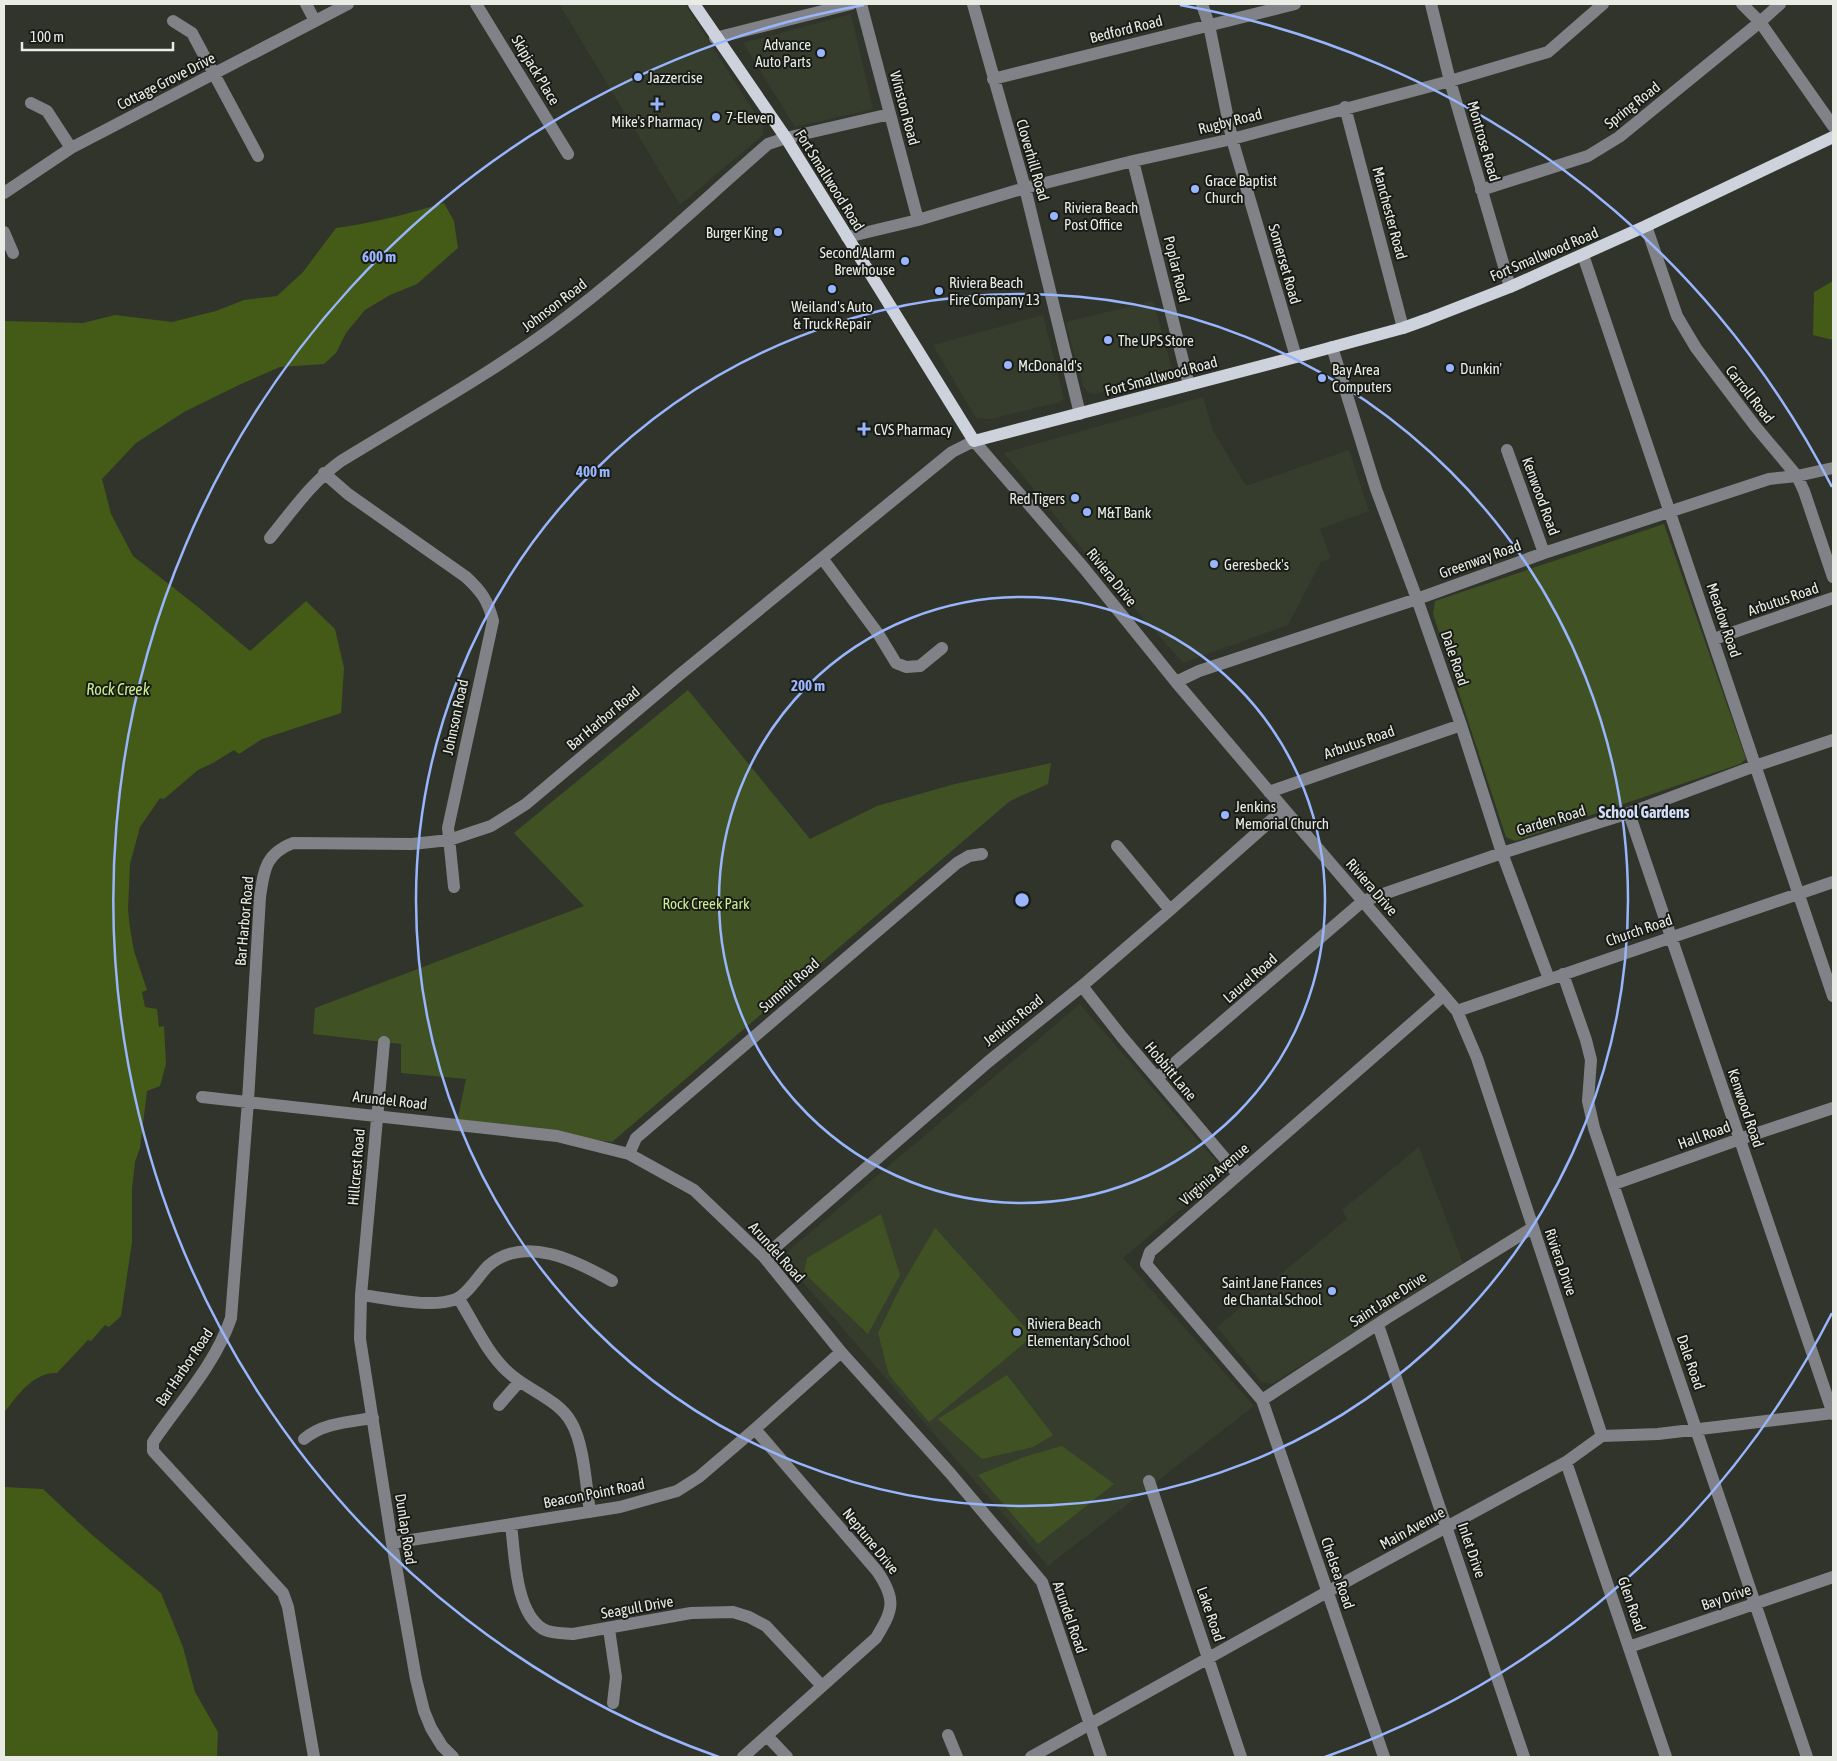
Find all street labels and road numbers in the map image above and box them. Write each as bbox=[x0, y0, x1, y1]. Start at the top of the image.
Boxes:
street label: Bedford Road bbox=[1088, 12, 1164, 46]
street label: Skipjack Place bbox=[509, 32, 564, 108]
street label: Cottage Grove Drive bbox=[114, 49, 218, 113]
street label: Winston Road bbox=[887, 69, 923, 147]
street label: Spring Road bbox=[1601, 78, 1663, 132]
street label: Montrose Road bbox=[1464, 99, 1504, 183]
street label: Rugby Road bbox=[1196, 105, 1264, 137]
street label: Cloverhill Road bbox=[1013, 117, 1053, 203]
street label: Fort Smallwood Road bbox=[792, 126, 868, 234]
street label: Manchester Road bbox=[1369, 165, 1411, 261]
street label: Somerset Road bbox=[1265, 222, 1305, 306]
street label: Fort Smallwood Road bbox=[1487, 224, 1601, 284]
street label: Poplar Road bbox=[1161, 234, 1193, 304]
street label: Johnson Road bbox=[518, 275, 590, 335]
street label: Fort Smallwood Road bbox=[1103, 353, 1219, 399]
street label: Carroll Road bbox=[1722, 362, 1778, 426]
street label: Kenwood Road bbox=[1519, 455, 1563, 537]
street label: Greenway Road bbox=[1437, 536, 1523, 582]
street label: Riviera Drive bbox=[1083, 545, 1141, 610]
street label: Arbutus Road bbox=[1745, 579, 1821, 619]
street label: Meadow Road bbox=[1703, 581, 1745, 659]
street label: Dale Road bbox=[1438, 628, 1472, 688]
street label: Johnson Road bbox=[439, 678, 471, 756]
street label: Bar Harbor Road bbox=[563, 683, 643, 753]
street label: Arbutus Road bbox=[1321, 722, 1397, 762]
street label: Garden Road bbox=[1514, 801, 1588, 839]
street label: Riviera Drive bbox=[1343, 855, 1401, 919]
street label: Bar Harbor Road bbox=[232, 875, 256, 967]
street label: Church Road bbox=[1604, 911, 1674, 949]
street label: Laurel Road bbox=[1220, 950, 1280, 1006]
street label: Summit Road bbox=[756, 954, 822, 1016]
street label: Jenkins Road bbox=[980, 991, 1046, 1049]
street label: Hobbitt Lane bbox=[1142, 1038, 1200, 1104]
street label: Kenwood Road bbox=[1725, 1067, 1767, 1149]
street label: Arundel Road bbox=[352, 1088, 428, 1112]
street label: Hall Road bbox=[1676, 1118, 1732, 1152]
street label: Hillcrest Road bbox=[344, 1128, 368, 1206]
street label: Virginia Avenue bbox=[1176, 1139, 1252, 1209]
street label: Arundel Road bbox=[746, 1218, 808, 1286]
street label: Riviera Drive bbox=[1542, 1226, 1580, 1298]
street label: Saint Jane Drive bbox=[1347, 1268, 1429, 1330]
street label: Bar Harbor Road bbox=[152, 1325, 216, 1409]
street label: Dale Road bbox=[1674, 1332, 1708, 1392]
street label: Beacon Point Road bbox=[542, 1475, 646, 1511]
street label: Dunlap Road bbox=[392, 1492, 420, 1566]
street label: Main Avenue bbox=[1377, 1503, 1447, 1553]
street label: Neptune Drive bbox=[839, 1505, 903, 1577]
street label: Inlet Drive bbox=[1455, 1520, 1489, 1580]
street label: Chelsea Road bbox=[1318, 1535, 1358, 1611]
street label: Glen Road bbox=[1615, 1574, 1649, 1634]
street label: Arundel Road bbox=[1050, 1579, 1090, 1655]
street label: Bay Drive bbox=[1699, 1581, 1753, 1613]
street label: Lake Road bbox=[1194, 1584, 1228, 1644]
street label: Seagull Drive bbox=[600, 1592, 675, 1622]

